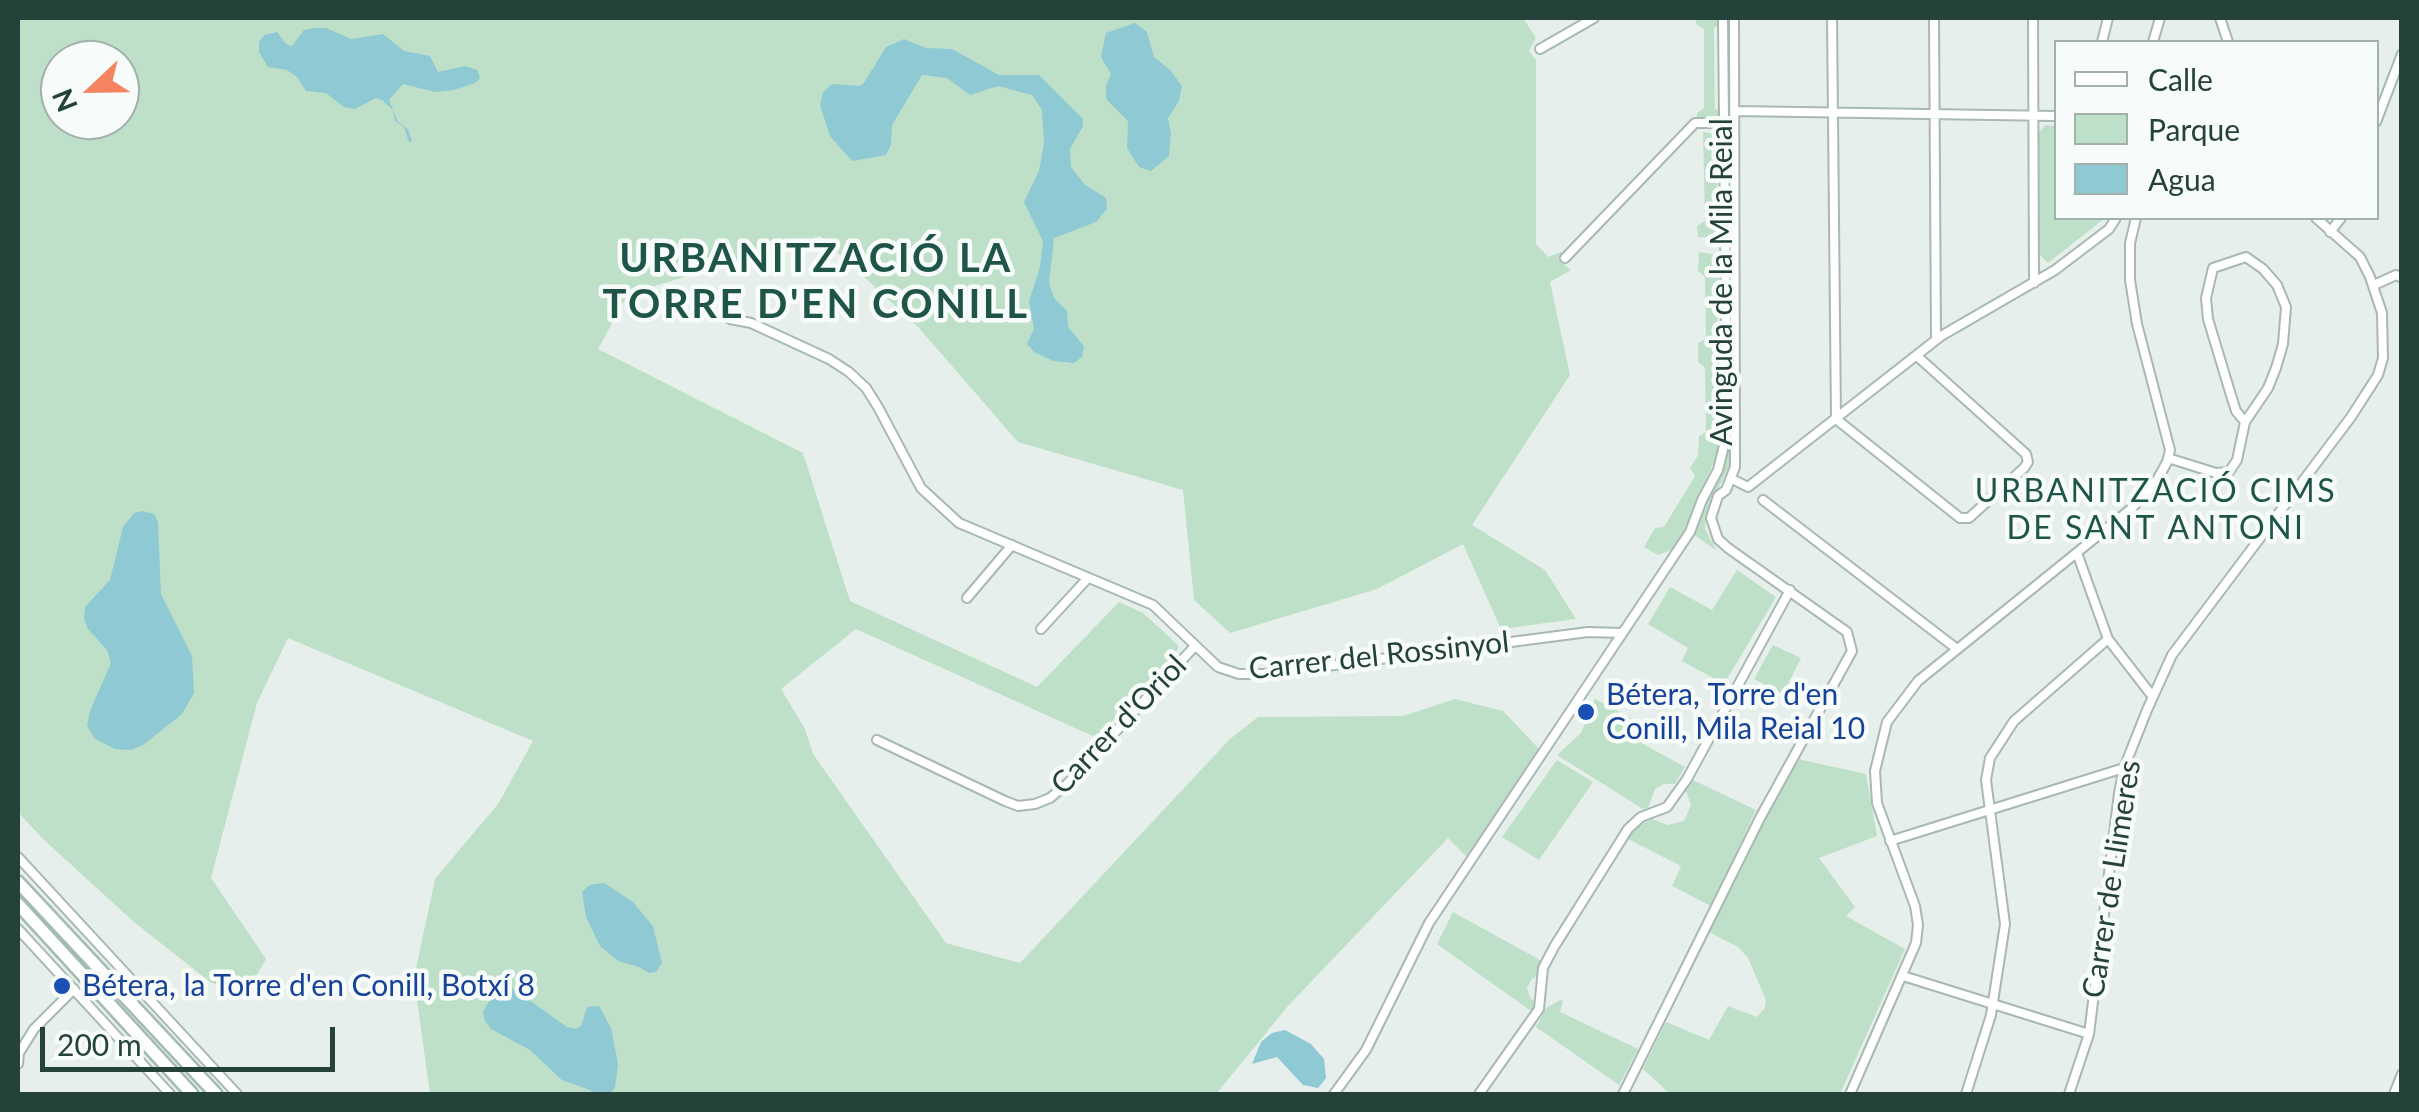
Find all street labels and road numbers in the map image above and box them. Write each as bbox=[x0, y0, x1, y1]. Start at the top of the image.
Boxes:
street label: Avinguda de la Mila Reial bbox=[1704, 118, 1740, 446]
street label: Carrer del Rossinyol bbox=[1247, 624, 1511, 688]
street label: Carrer d'Oriol bbox=[1044, 648, 1194, 802]
street label: Carrer de Llimeres bbox=[2075, 758, 2149, 1000]

